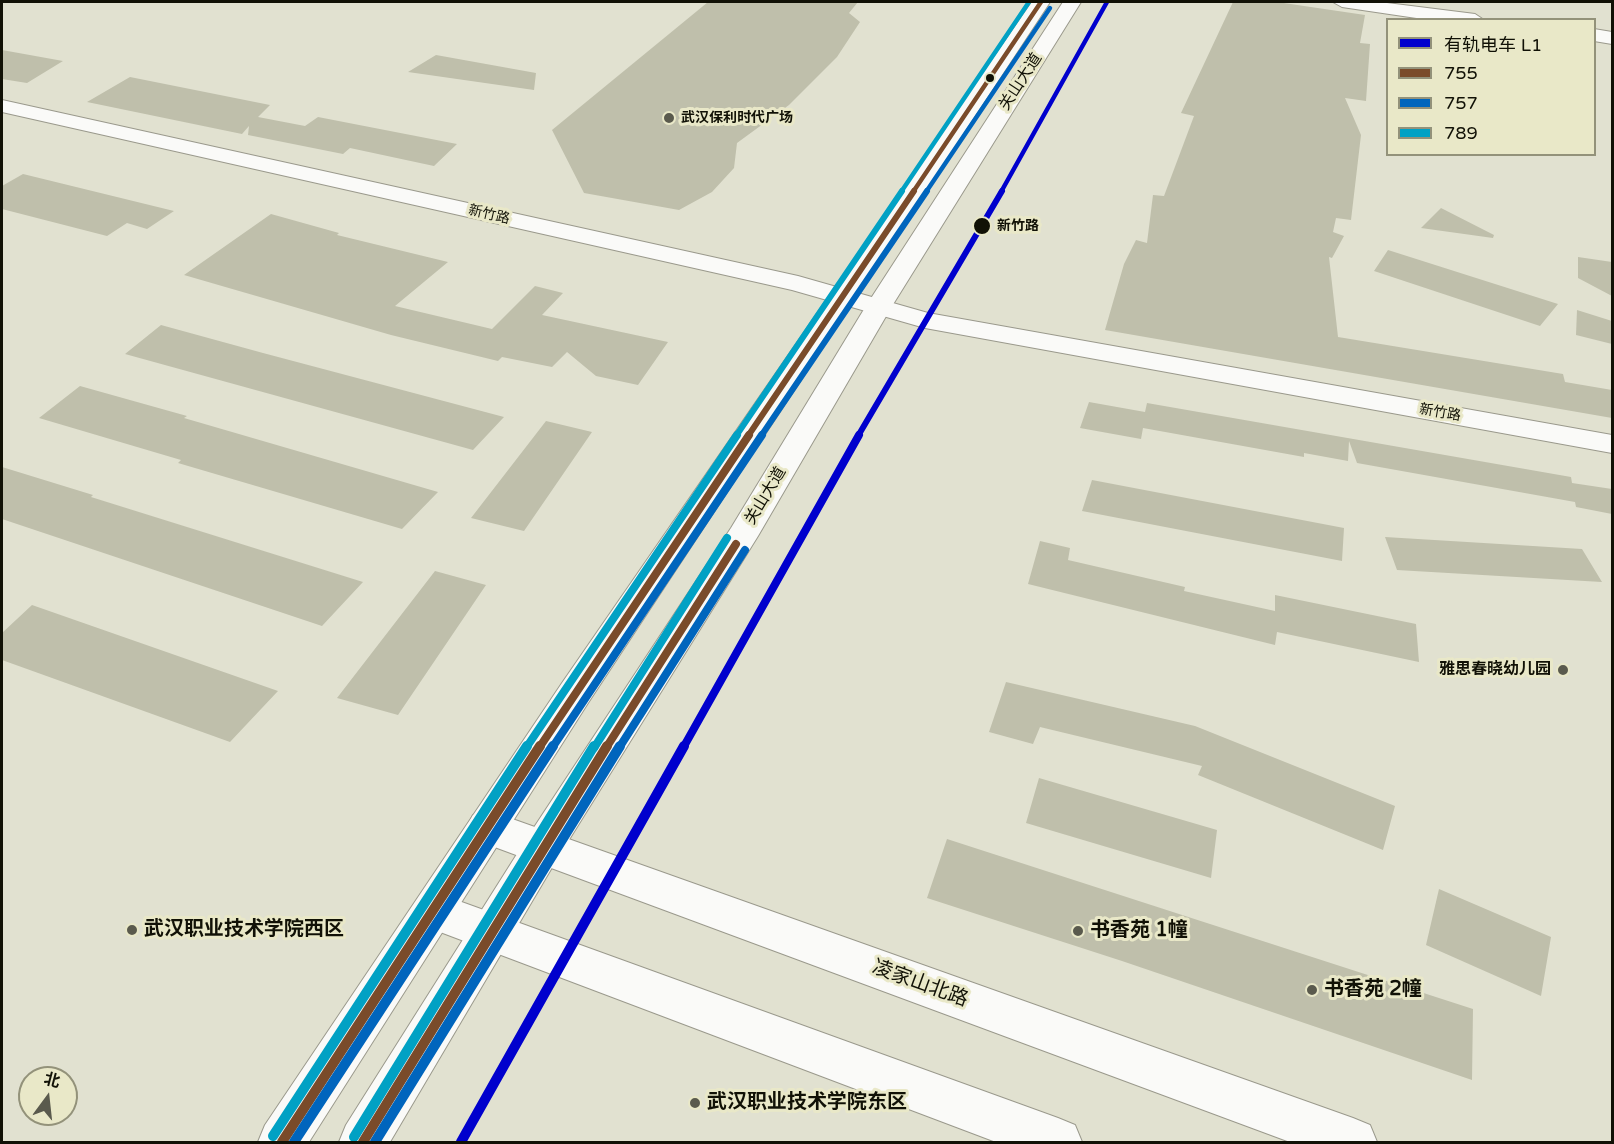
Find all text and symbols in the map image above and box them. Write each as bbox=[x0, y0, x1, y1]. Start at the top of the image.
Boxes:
legend bbox=[1386, 18, 1596, 156]
text: 有轨电车 L1 bbox=[1444, 34, 1542, 56]
street label: 关山大道 bbox=[996, 50, 1046, 114]
text: 755 bbox=[1444, 62, 1478, 84]
unlabelled marker bbox=[984, 72, 996, 84]
text: 757 bbox=[1444, 92, 1478, 114]
place label: 武汉保利时代广场 bbox=[681, 110, 793, 126]
marker: 武汉保利时代广场 bbox=[662, 111, 676, 125]
text: 789 bbox=[1444, 122, 1478, 144]
street label: 新竹路 bbox=[467, 202, 511, 228]
marker: 新竹路 bbox=[972, 216, 992, 236]
place label: 新竹路 bbox=[997, 218, 1039, 234]
street label: 新竹路 bbox=[1418, 401, 1462, 425]
street label: 关山大道 bbox=[741, 464, 791, 528]
place label: 雅思春晓幼儿园 bbox=[1439, 660, 1551, 680]
marker: 雅思春晓幼儿园 bbox=[1556, 663, 1570, 677]
place label: 武汉职业技术学院西区 bbox=[144, 918, 344, 942]
place label: 书香苑 1幢 bbox=[1090, 919, 1188, 943]
marker: 武汉职业技术学院西区 bbox=[125, 923, 139, 937]
marker: 书香苑 1幢 bbox=[1071, 924, 1085, 938]
street label: 凌家山北路 bbox=[869, 956, 971, 1012]
place label: 书香苑 2幢 bbox=[1324, 978, 1422, 1002]
marker: 书香苑 2幢 bbox=[1305, 983, 1319, 997]
north arrow bbox=[18, 1066, 78, 1126]
text: 北 bbox=[42, 1069, 62, 1092]
place label: 武汉职业技术学院东区 bbox=[707, 1091, 907, 1115]
marker: 武汉职业技术学院东区 bbox=[688, 1096, 702, 1110]

